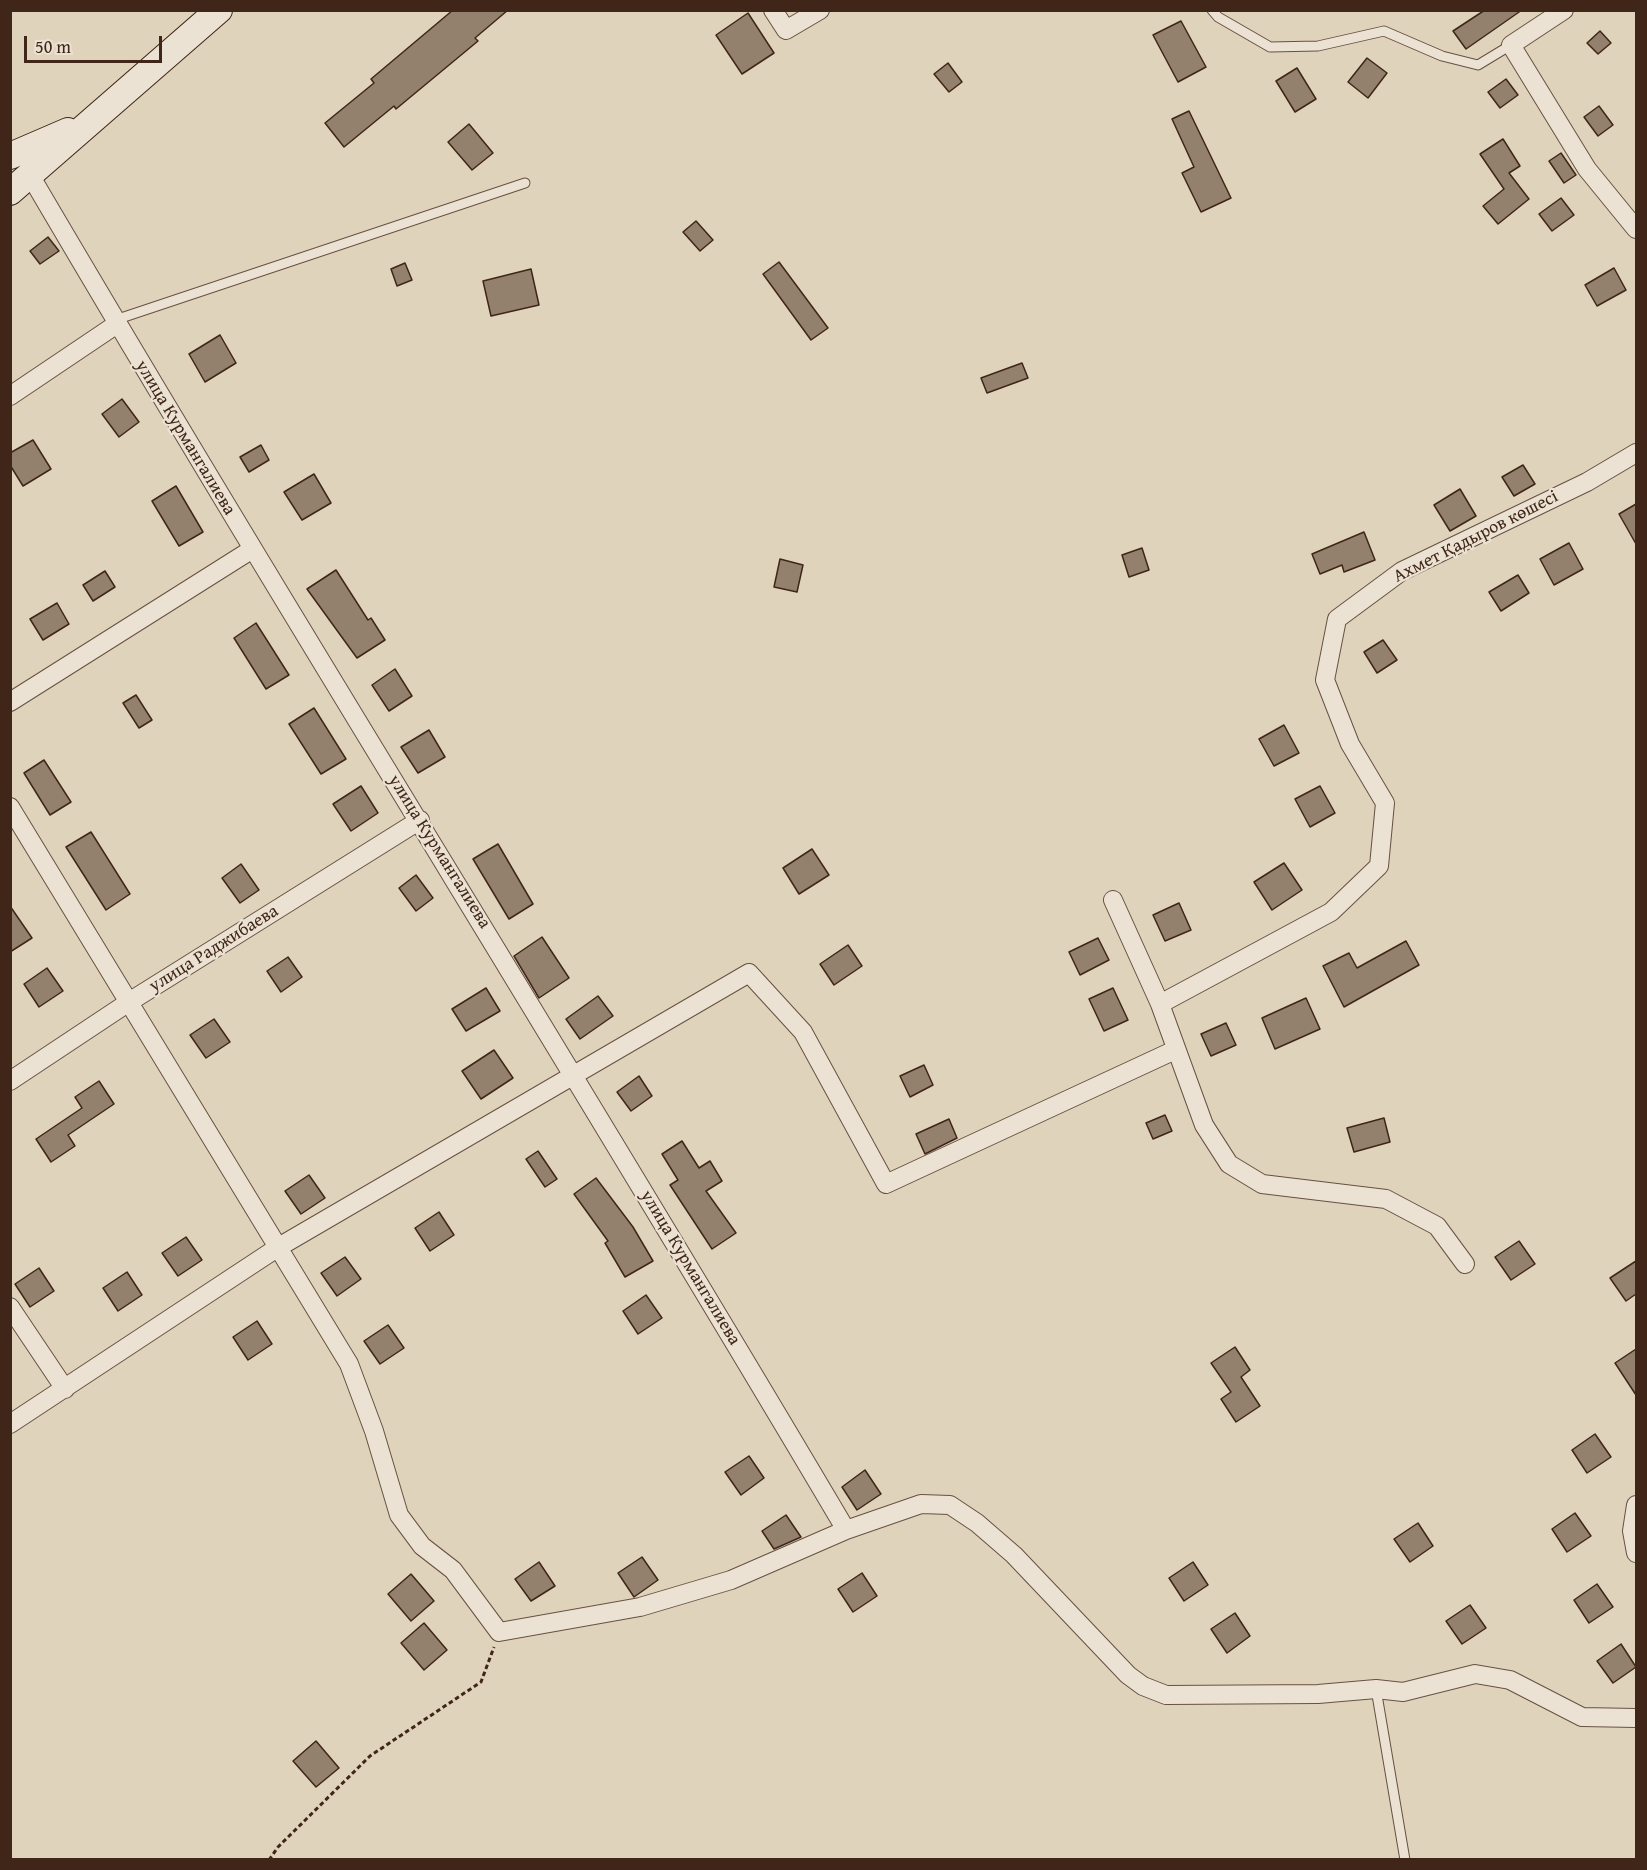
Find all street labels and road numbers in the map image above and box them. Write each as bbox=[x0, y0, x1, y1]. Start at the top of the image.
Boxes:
street label: улица Курмангалиева bbox=[130, 357, 240, 519]
street label: Ахмет Қадыров көшесі bbox=[1390, 486, 1562, 588]
street label: улица Курмангалиева bbox=[383, 771, 495, 933]
street label: улица Раджибаева bbox=[145, 901, 283, 997]
street label: улица Курмангалиева bbox=[635, 1187, 745, 1349]

